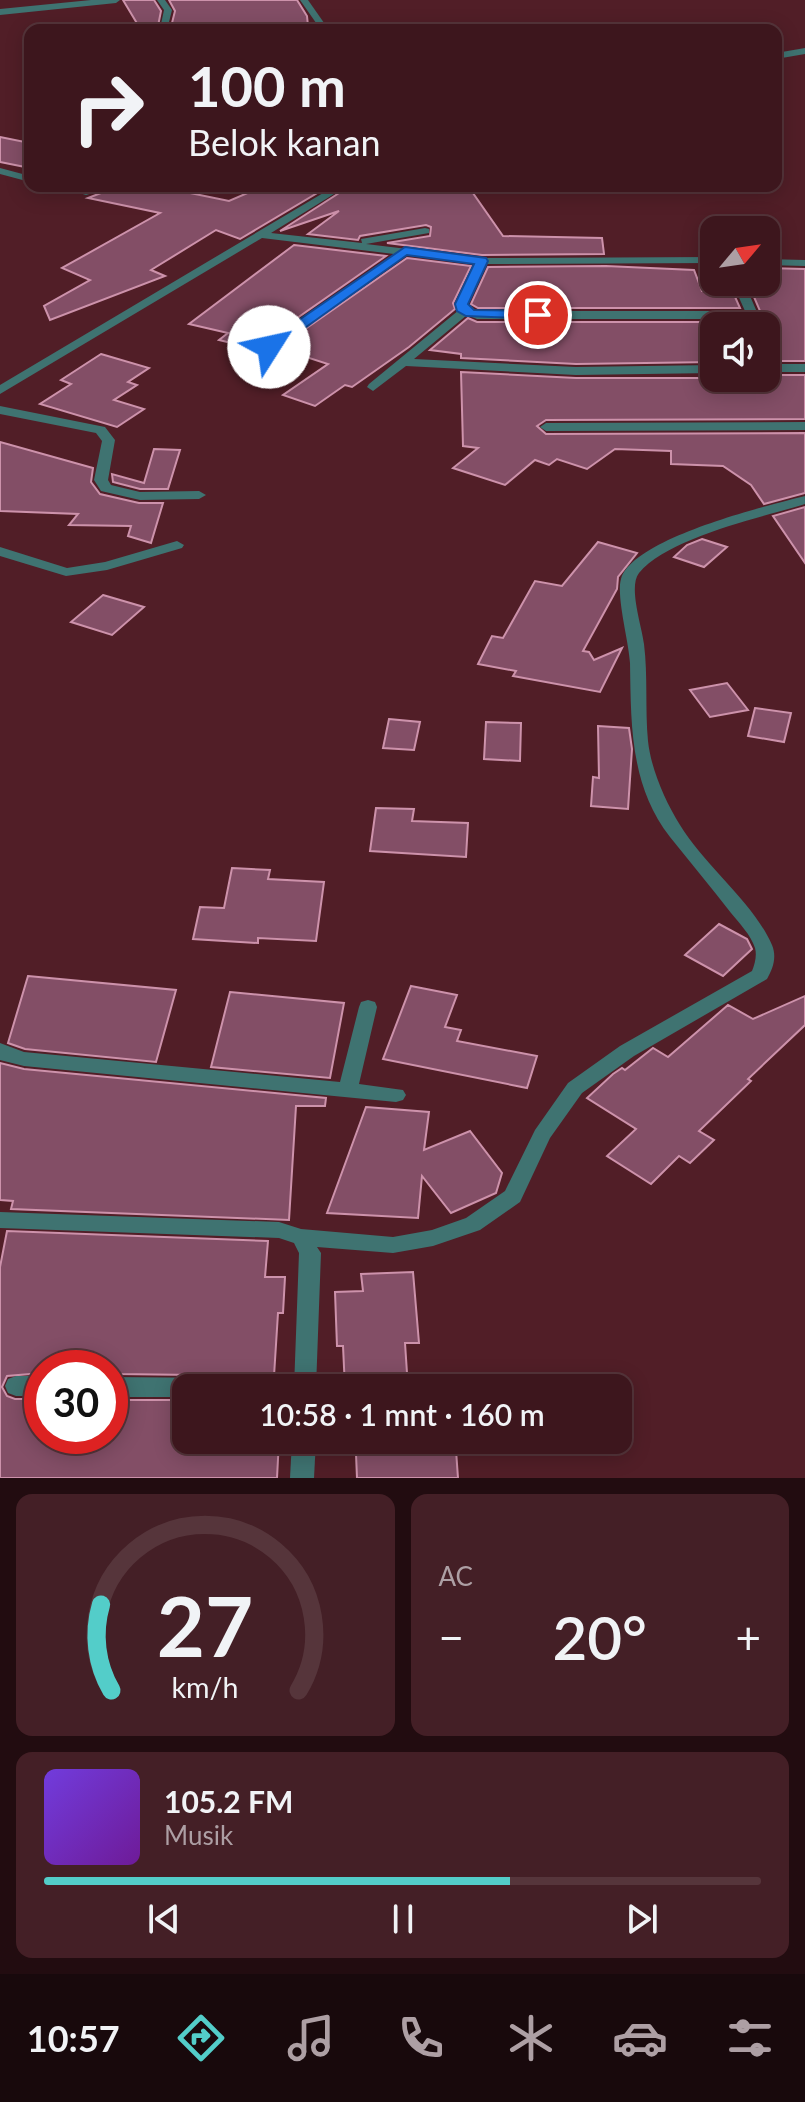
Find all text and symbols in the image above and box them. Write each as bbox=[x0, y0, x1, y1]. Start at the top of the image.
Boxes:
text: 100 m bbox=[188, 52, 346, 119]
icon: right bbox=[56, 56, 160, 160]
text: Belok kanan bbox=[188, 120, 381, 164]
north arrow bbox=[700, 216, 780, 296]
map controls bbox=[700, 216, 780, 392]
pin bbox=[504, 281, 572, 349]
icon: arrive bbox=[516, 293, 560, 337]
position arrow bbox=[227, 305, 311, 389]
button: sound bbox=[700, 312, 780, 392]
speed limit sign: 30 bbox=[24, 1350, 128, 1454]
text: 10:58 · 1 mnt · 160 m bbox=[259, 1396, 545, 1432]
text: AC bbox=[439, 1560, 473, 1592]
text: 27 bbox=[157, 1575, 254, 1675]
text: 20° bbox=[553, 1601, 647, 1673]
text: − bbox=[439, 1611, 464, 1663]
text: + bbox=[735, 1611, 761, 1663]
text: km/h bbox=[172, 1670, 239, 1704]
text: 105.2 FM bbox=[164, 1783, 293, 1819]
text: Musik bbox=[164, 1819, 233, 1851]
icon: previous bbox=[142, 1897, 186, 1941]
icon: pause bbox=[381, 1897, 425, 1941]
icon: next bbox=[620, 1897, 664, 1941]
icon: directions bbox=[173, 2010, 229, 2066]
icon: music bbox=[283, 2010, 339, 2066]
icon: phone bbox=[393, 2010, 449, 2066]
icon: climate bbox=[503, 2010, 559, 2066]
icon: car bbox=[612, 2010, 668, 2066]
icon: filters bbox=[722, 2010, 778, 2066]
text: 10:57 bbox=[27, 2016, 120, 2060]

